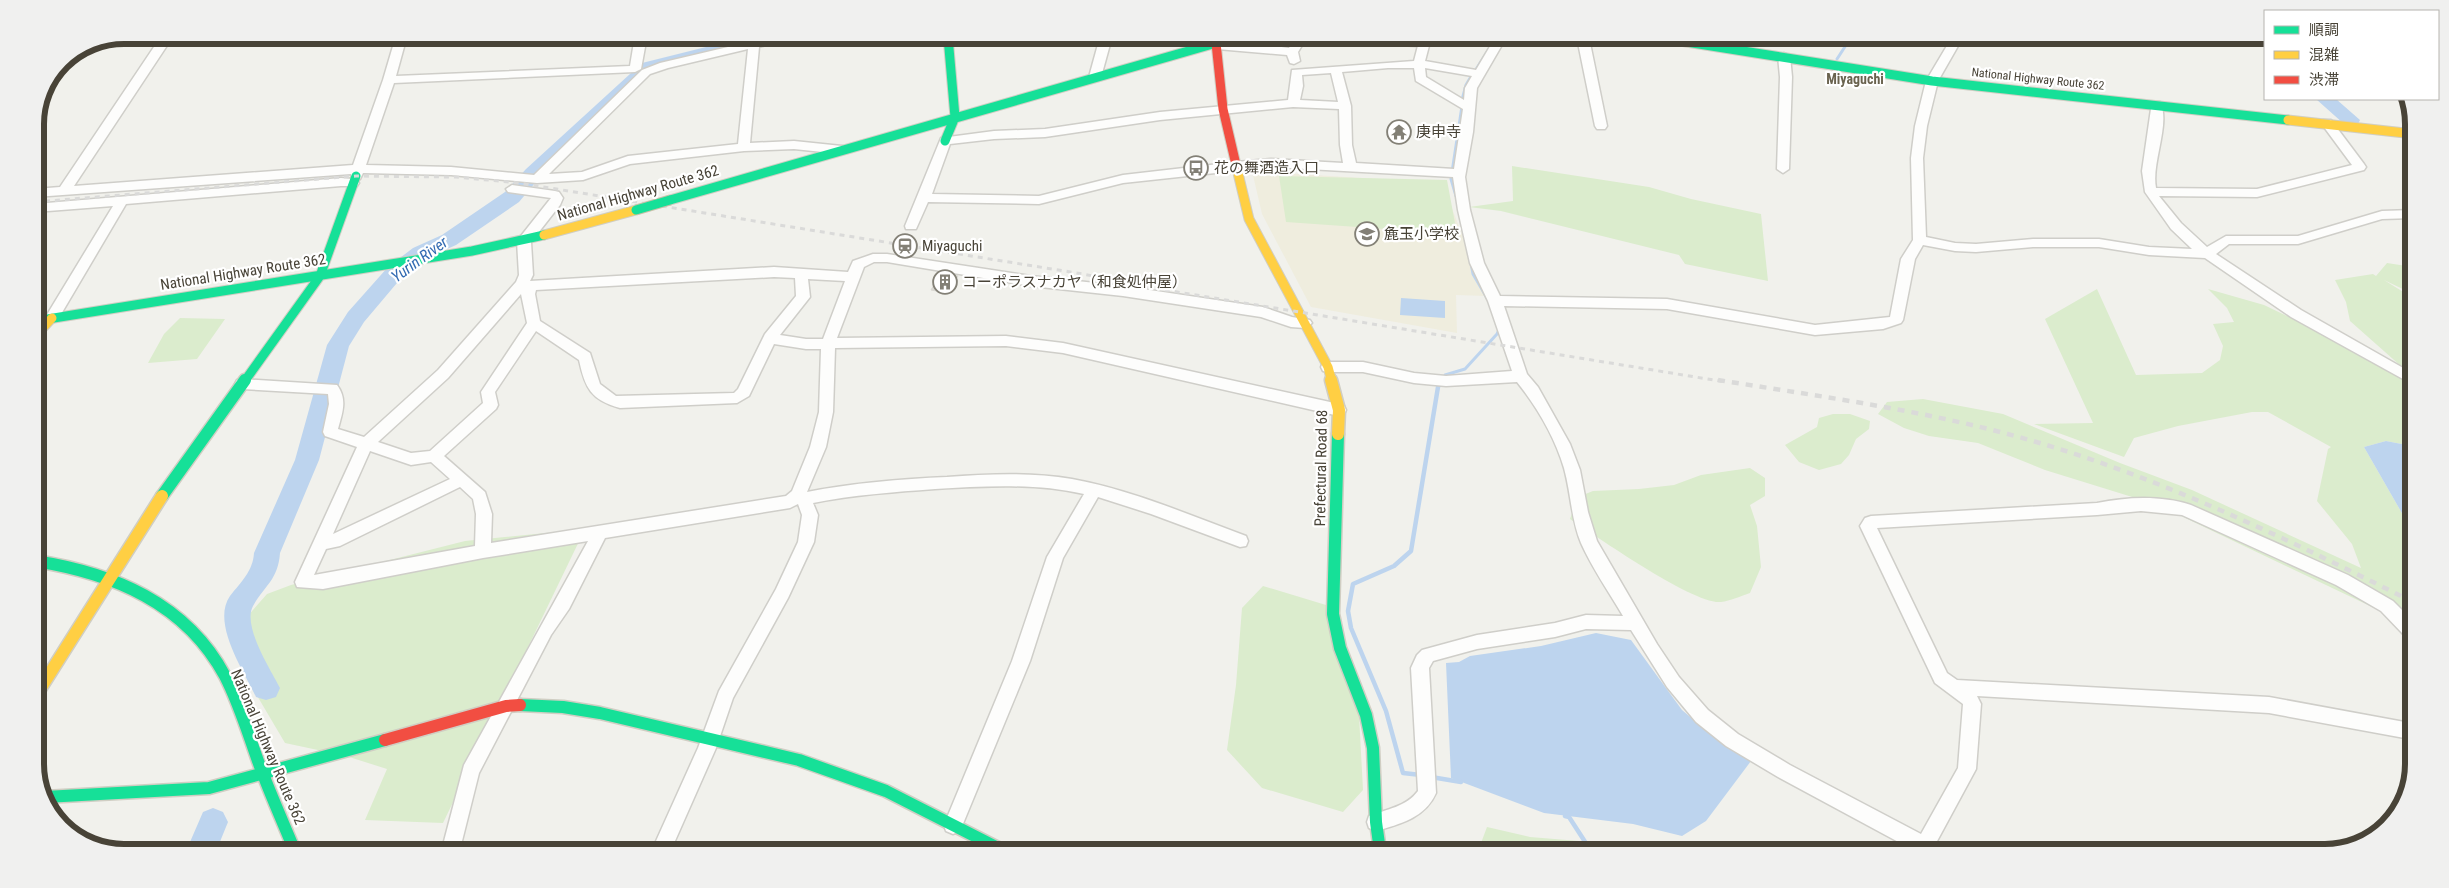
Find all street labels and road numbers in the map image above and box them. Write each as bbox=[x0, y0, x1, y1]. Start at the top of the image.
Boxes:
street label: National Highway Route 362 bbox=[1971, 65, 2105, 93]
street label: National Highway Route 362 bbox=[555, 161, 721, 225]
street label: National Highway Route 362 bbox=[159, 250, 327, 294]
street label: Prefectural Road 68 bbox=[1311, 409, 1331, 527]
street label: National Highway Route 362 bbox=[227, 667, 309, 827]

